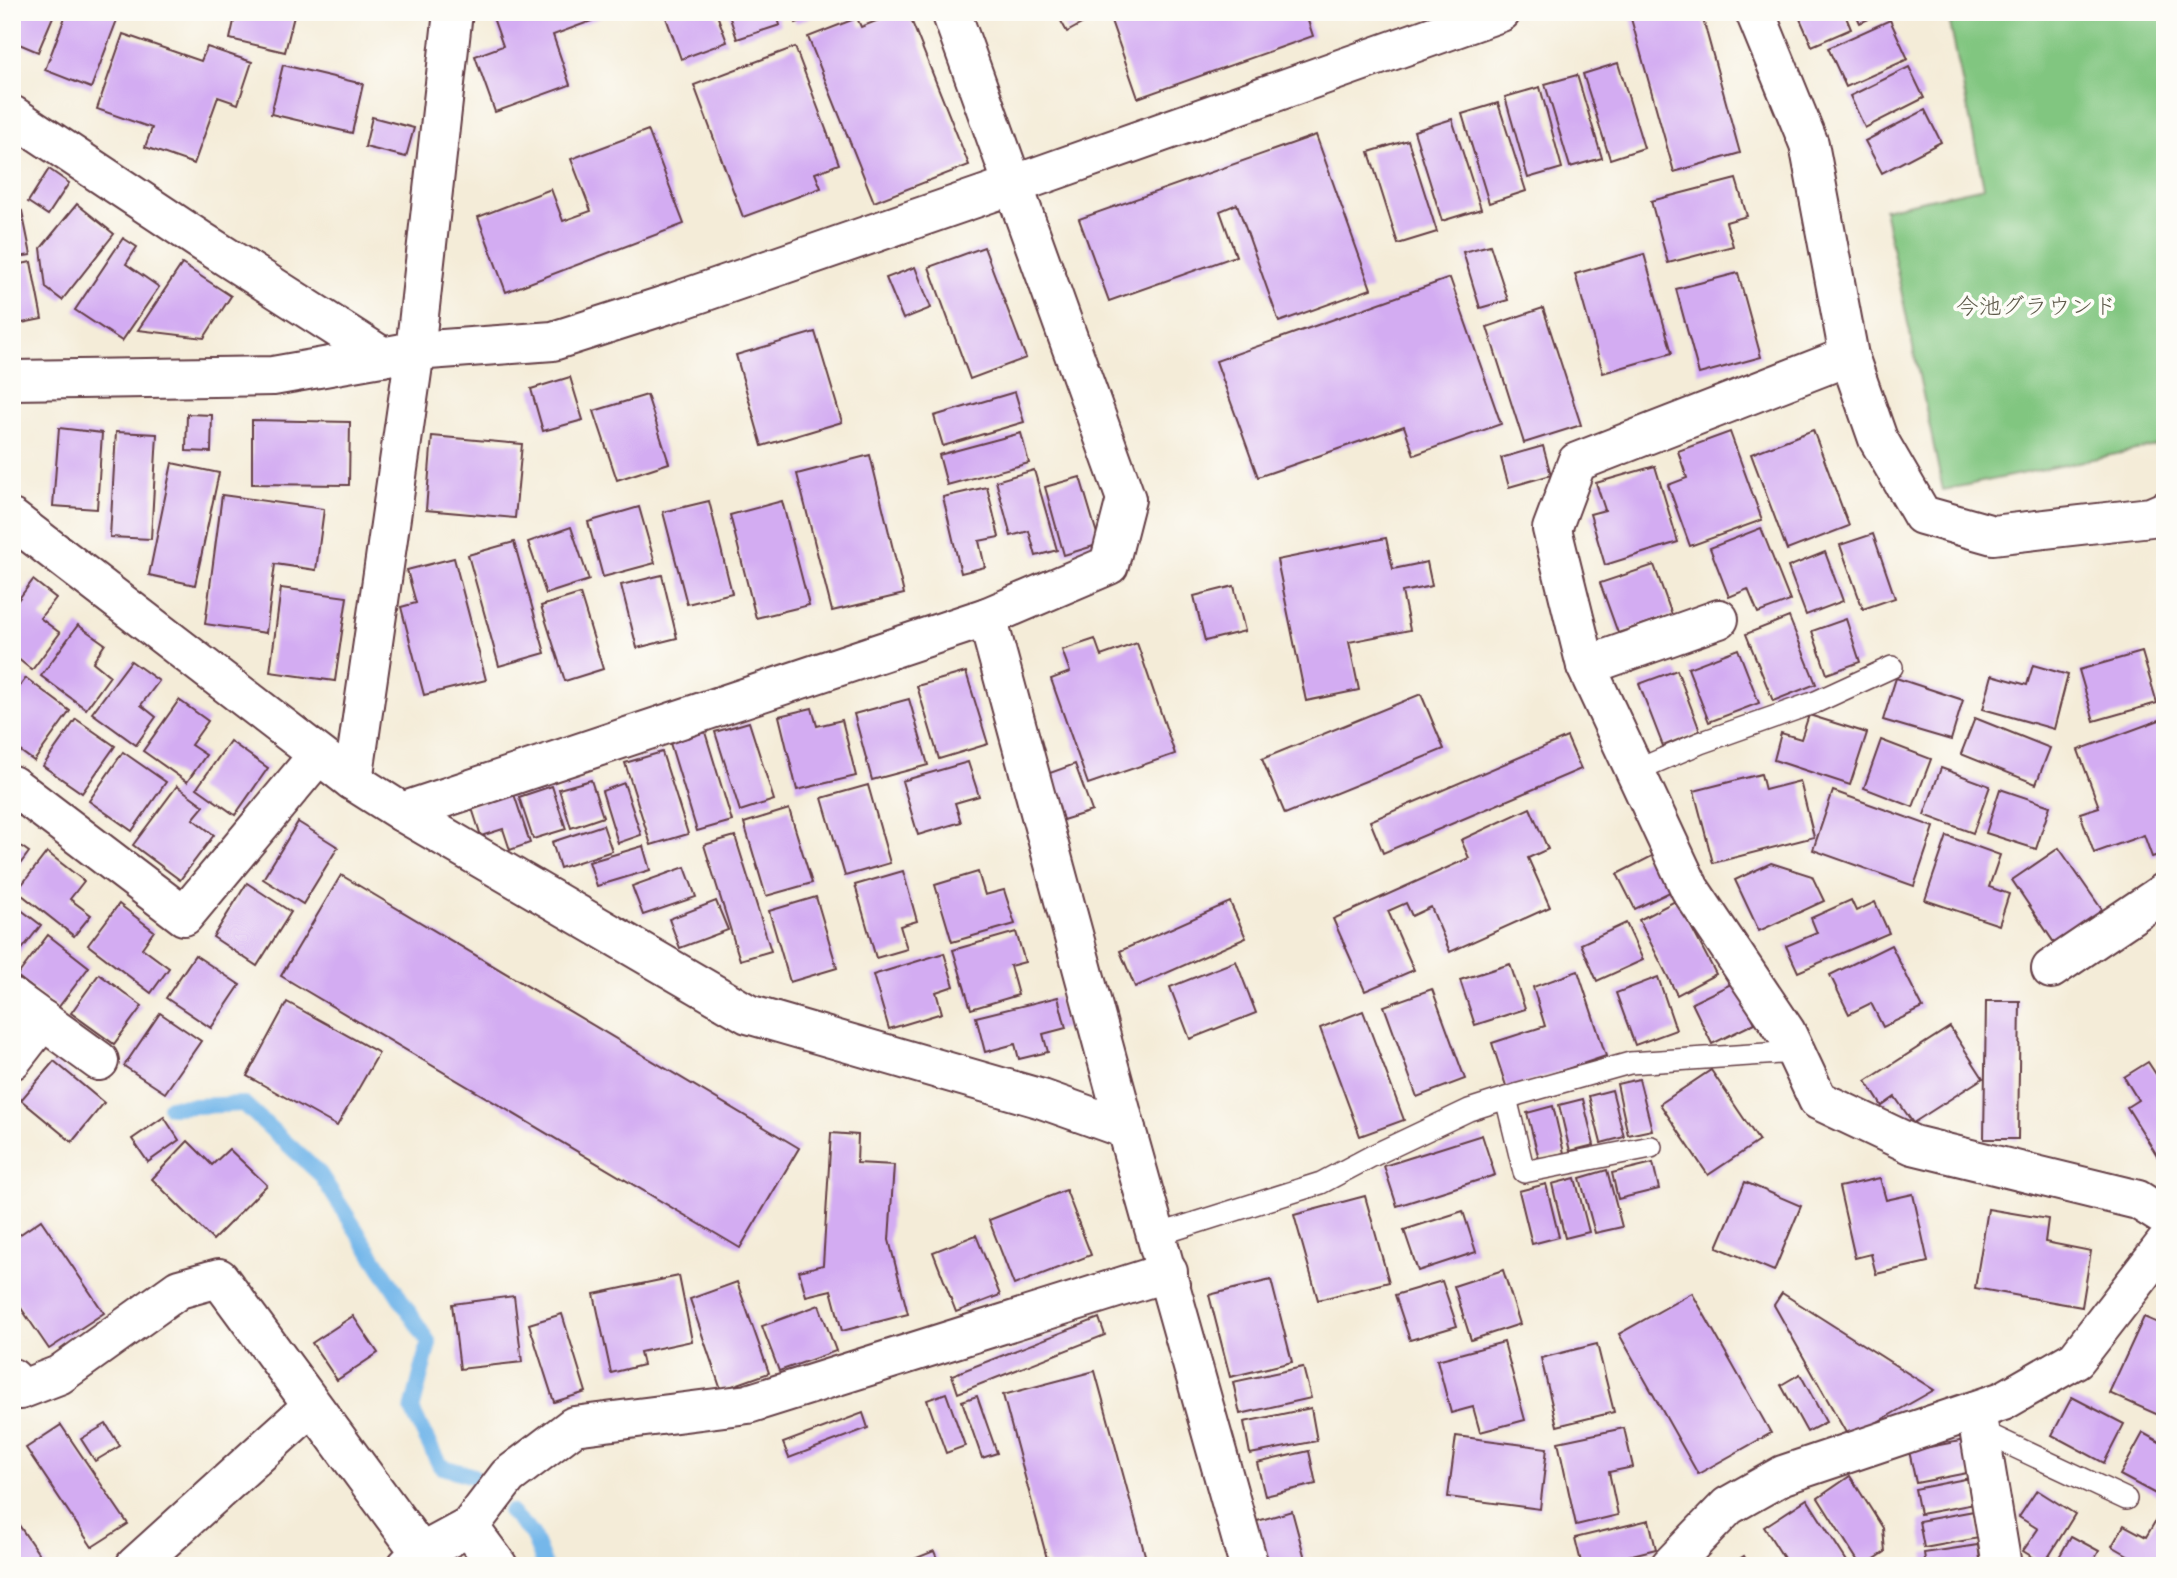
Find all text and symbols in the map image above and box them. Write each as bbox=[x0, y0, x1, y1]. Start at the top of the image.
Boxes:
park label: 今池グラウンド bbox=[1956, 293, 2117, 326]

